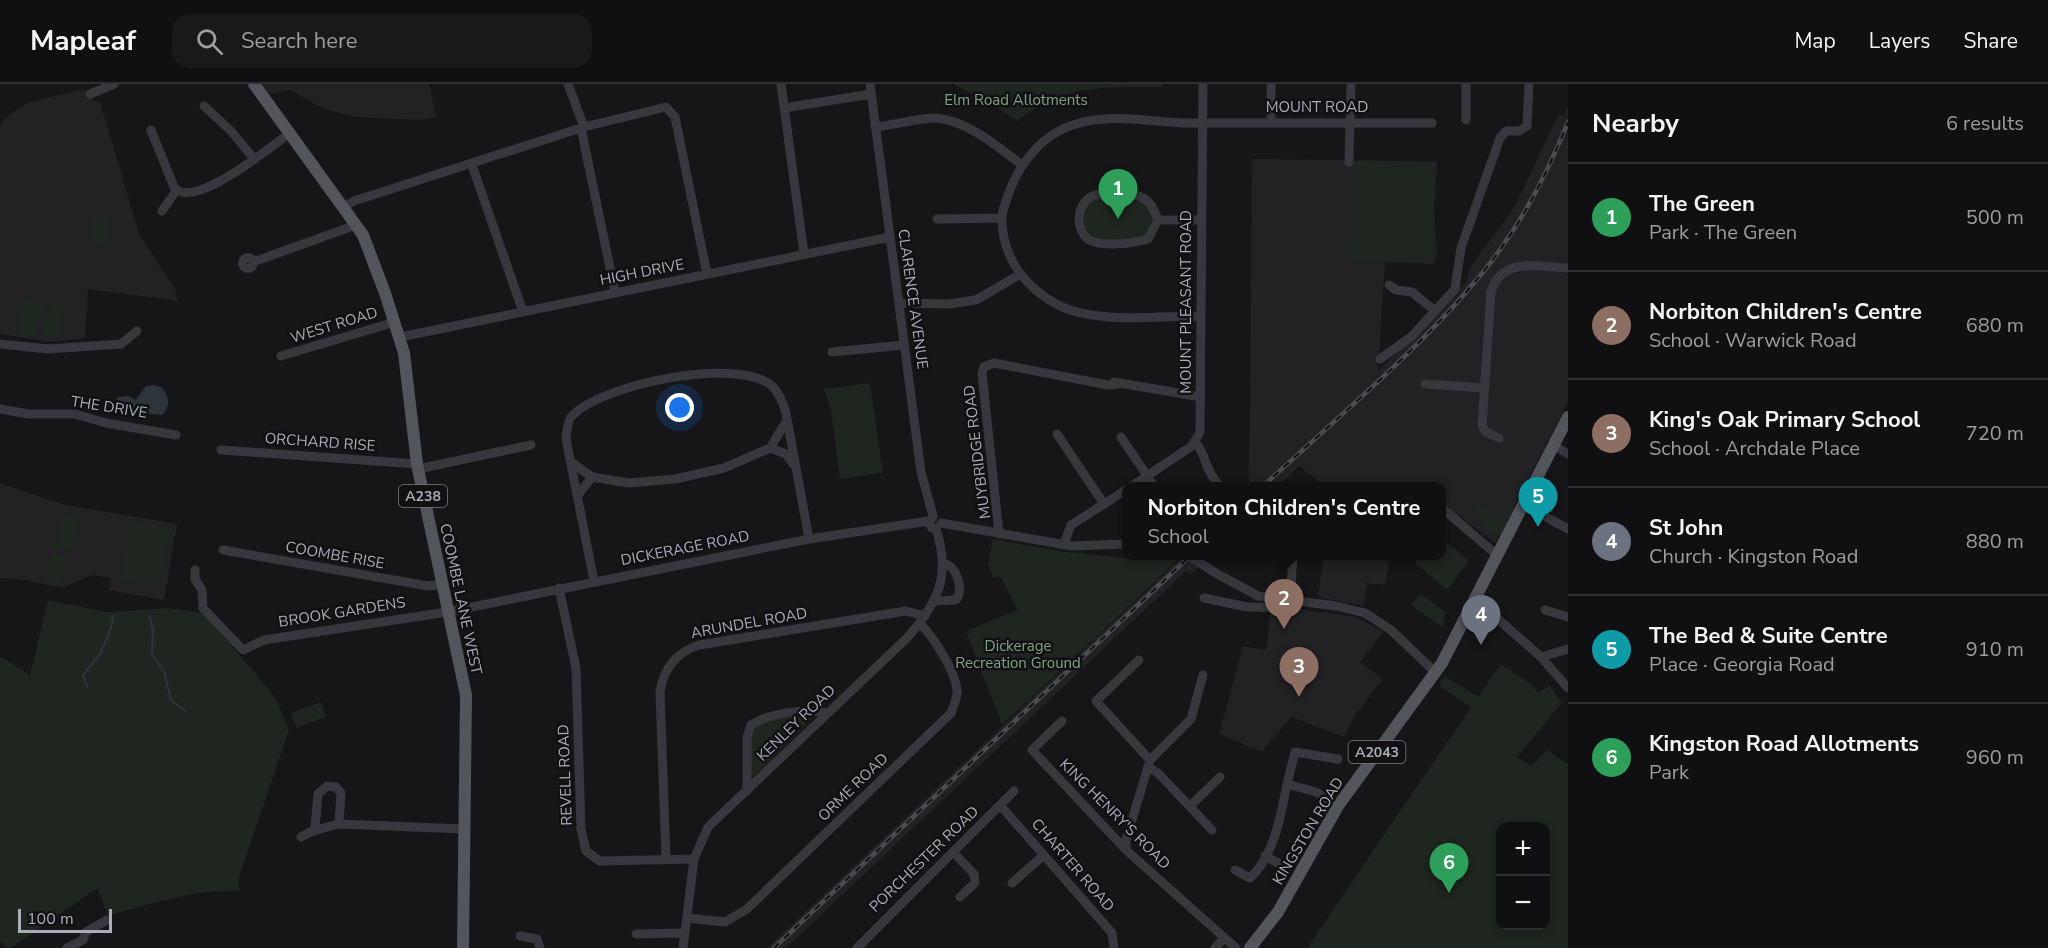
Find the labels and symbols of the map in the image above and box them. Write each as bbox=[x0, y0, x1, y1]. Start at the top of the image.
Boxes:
park label: Elm Road Allotments bbox=[944, 90, 1088, 110]
street label: MOUNT ROAD bbox=[1266, 97, 1368, 117]
pin: 1 bbox=[1098, 170, 1138, 219]
street label: MOUNT PLEASANT ROAD bbox=[1176, 210, 1196, 394]
street label: CLARENCE AVENUE bbox=[893, 228, 933, 370]
street label: HIGH DRIVE bbox=[598, 254, 686, 290]
street label: WEST ROAD bbox=[288, 302, 380, 348]
street label: MUYBRIDGE ROAD bbox=[959, 384, 995, 520]
street label: THE DRIVE bbox=[69, 391, 149, 423]
your location bbox=[665, 393, 694, 422]
street label: ORCHARD RISE bbox=[264, 428, 376, 456]
pin: 5 bbox=[1518, 478, 1558, 527]
road number: A238 bbox=[399, 485, 447, 507]
street label: COOMBE LANE WEST bbox=[435, 522, 487, 676]
street label: DICKERAGE ROAD bbox=[619, 526, 751, 570]
street label: COOMBE RISE bbox=[284, 536, 386, 574]
pin: 2 bbox=[1264, 580, 1304, 629]
street label: BROOK GARDENS bbox=[277, 592, 407, 632]
pin: 4 bbox=[1462, 596, 1500, 645]
street label: ARUNDEL ROAD bbox=[689, 603, 809, 643]
park label: Dickerage Recreation Ground bbox=[955, 636, 1081, 673]
pin: 3 bbox=[1280, 648, 1318, 697]
street label: KENLEY ROAD bbox=[752, 680, 840, 766]
street label: REVELL ROAD bbox=[553, 724, 577, 826]
road number: A2043 bbox=[1348, 741, 1406, 763]
street label: ORME ROAD bbox=[814, 748, 892, 826]
street label: KING HENRY'S ROAD bbox=[1055, 754, 1175, 874]
street label: KINGSTON ROAD bbox=[1268, 773, 1348, 889]
street label: PORCHESTER ROAD bbox=[865, 801, 983, 917]
street label: CHARTER ROAD bbox=[1027, 814, 1119, 916]
pin: 6 bbox=[1430, 844, 1468, 893]
scale bar bbox=[18, 906, 112, 934]

